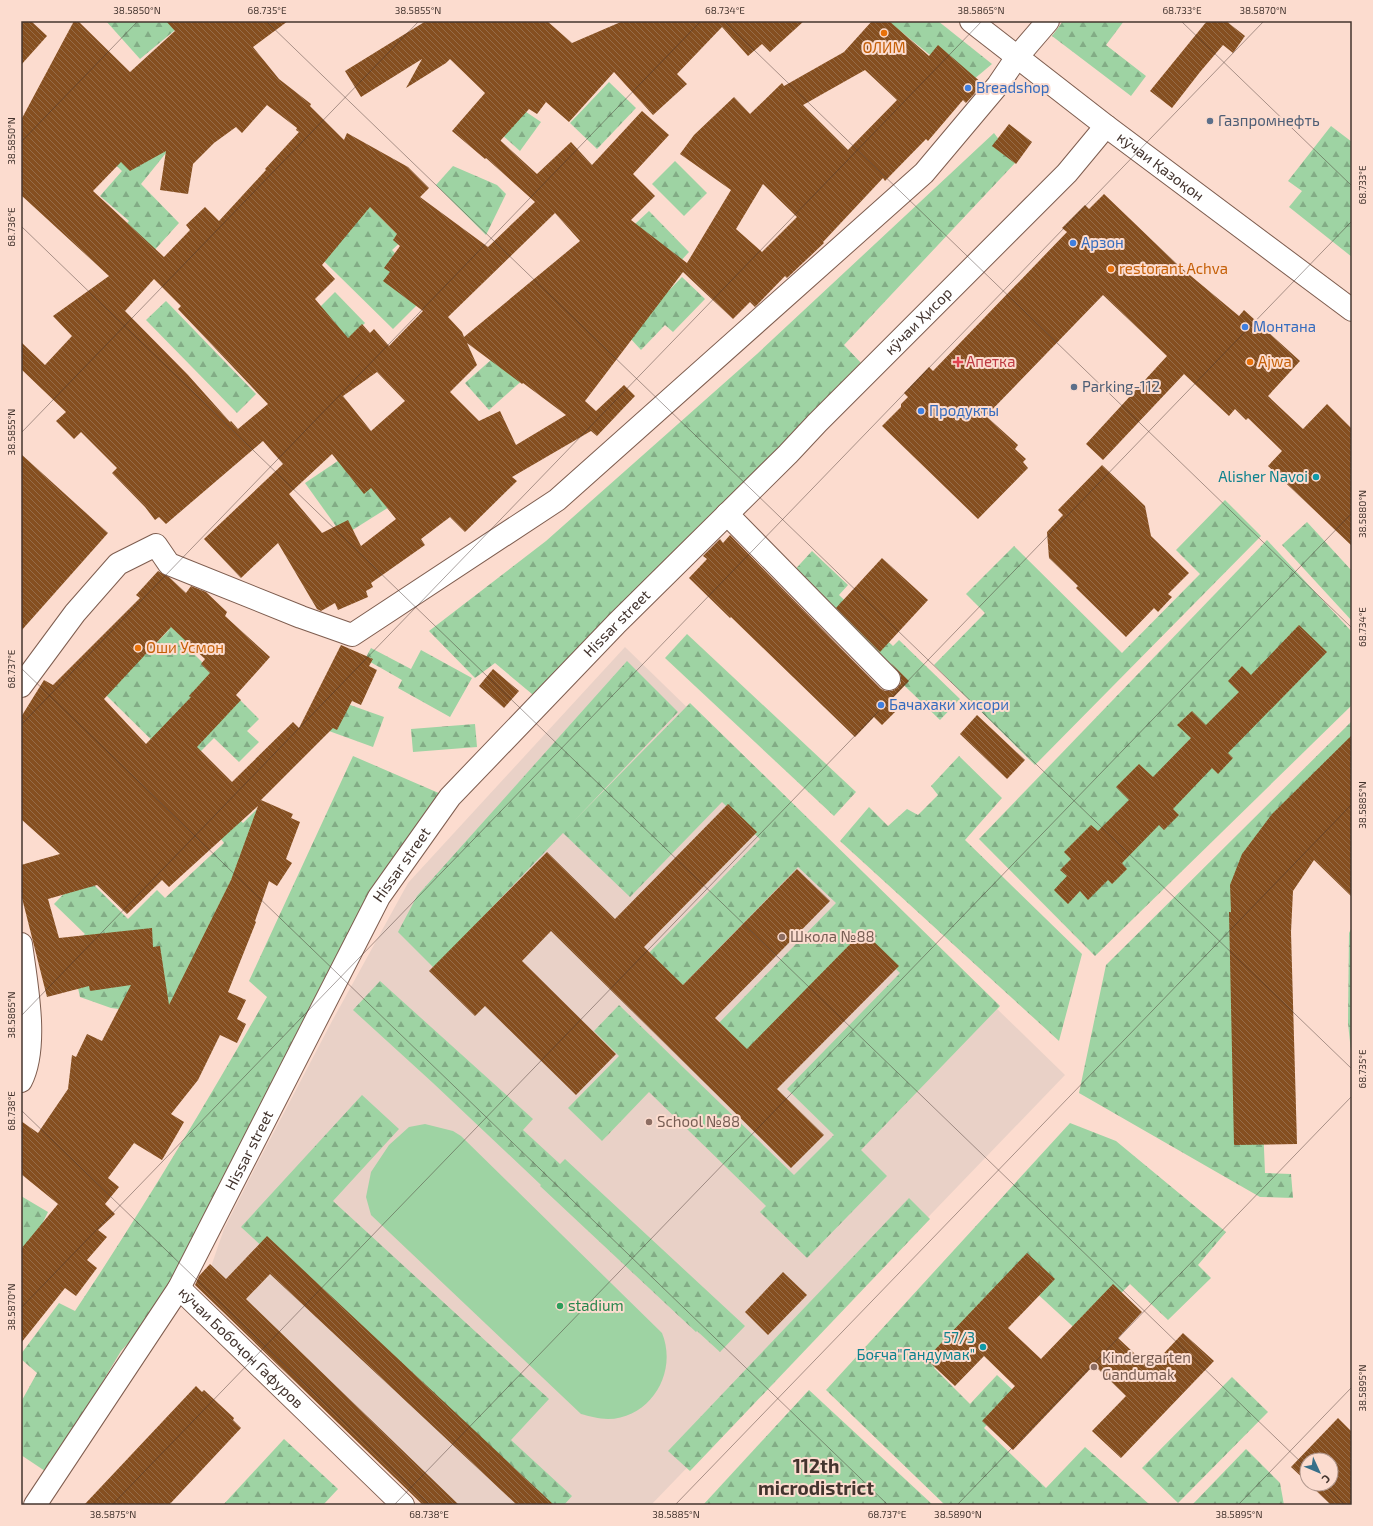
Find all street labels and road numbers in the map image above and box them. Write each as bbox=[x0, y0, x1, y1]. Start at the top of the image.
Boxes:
street label: кӯчаи Қазоқон bbox=[1114, 128, 1208, 204]
street label: кӯчаи Ҳисор bbox=[881, 283, 955, 358]
street label: Hissar street bbox=[579, 585, 654, 660]
street label: Hissar street bbox=[368, 823, 434, 905]
street label: Hissar street bbox=[221, 1107, 277, 1193]
street label: кӯчаи Бобоҷон Гафуров bbox=[175, 1283, 308, 1412]

